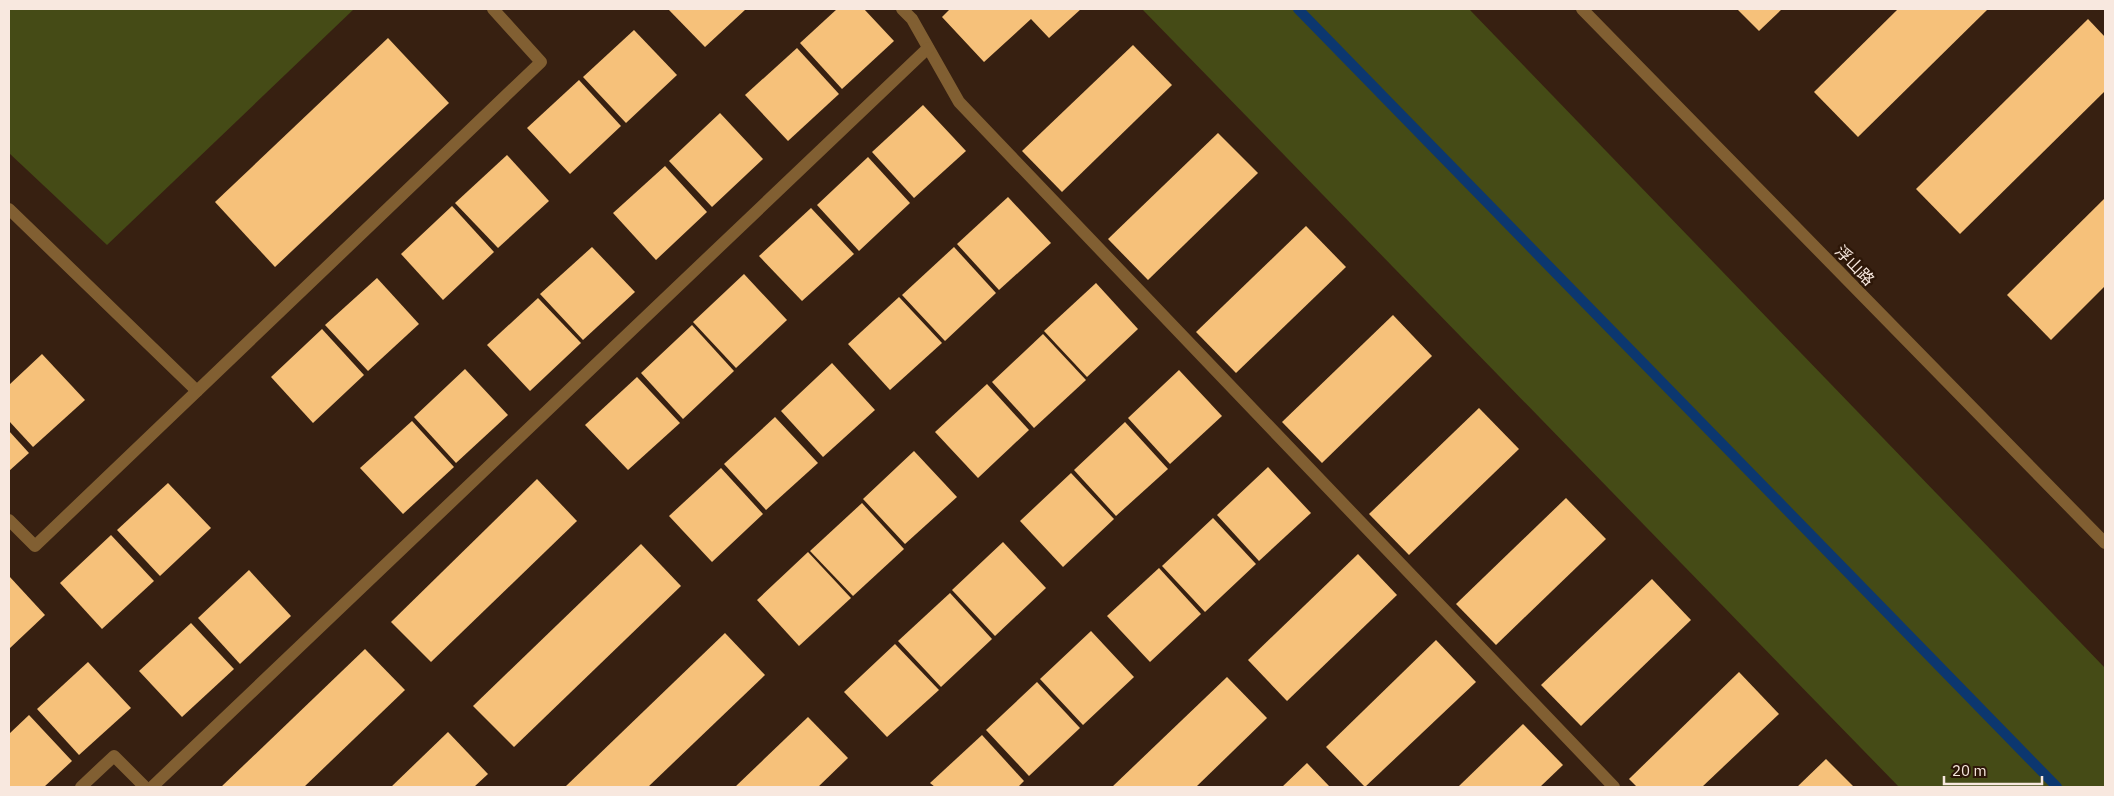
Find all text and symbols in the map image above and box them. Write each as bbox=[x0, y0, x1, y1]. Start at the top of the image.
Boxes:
street label: 浮山路 bbox=[1831, 241, 1879, 289]
scale bar bbox=[1944, 754, 2042, 786]
text: 20 m bbox=[1952, 761, 1987, 780]

